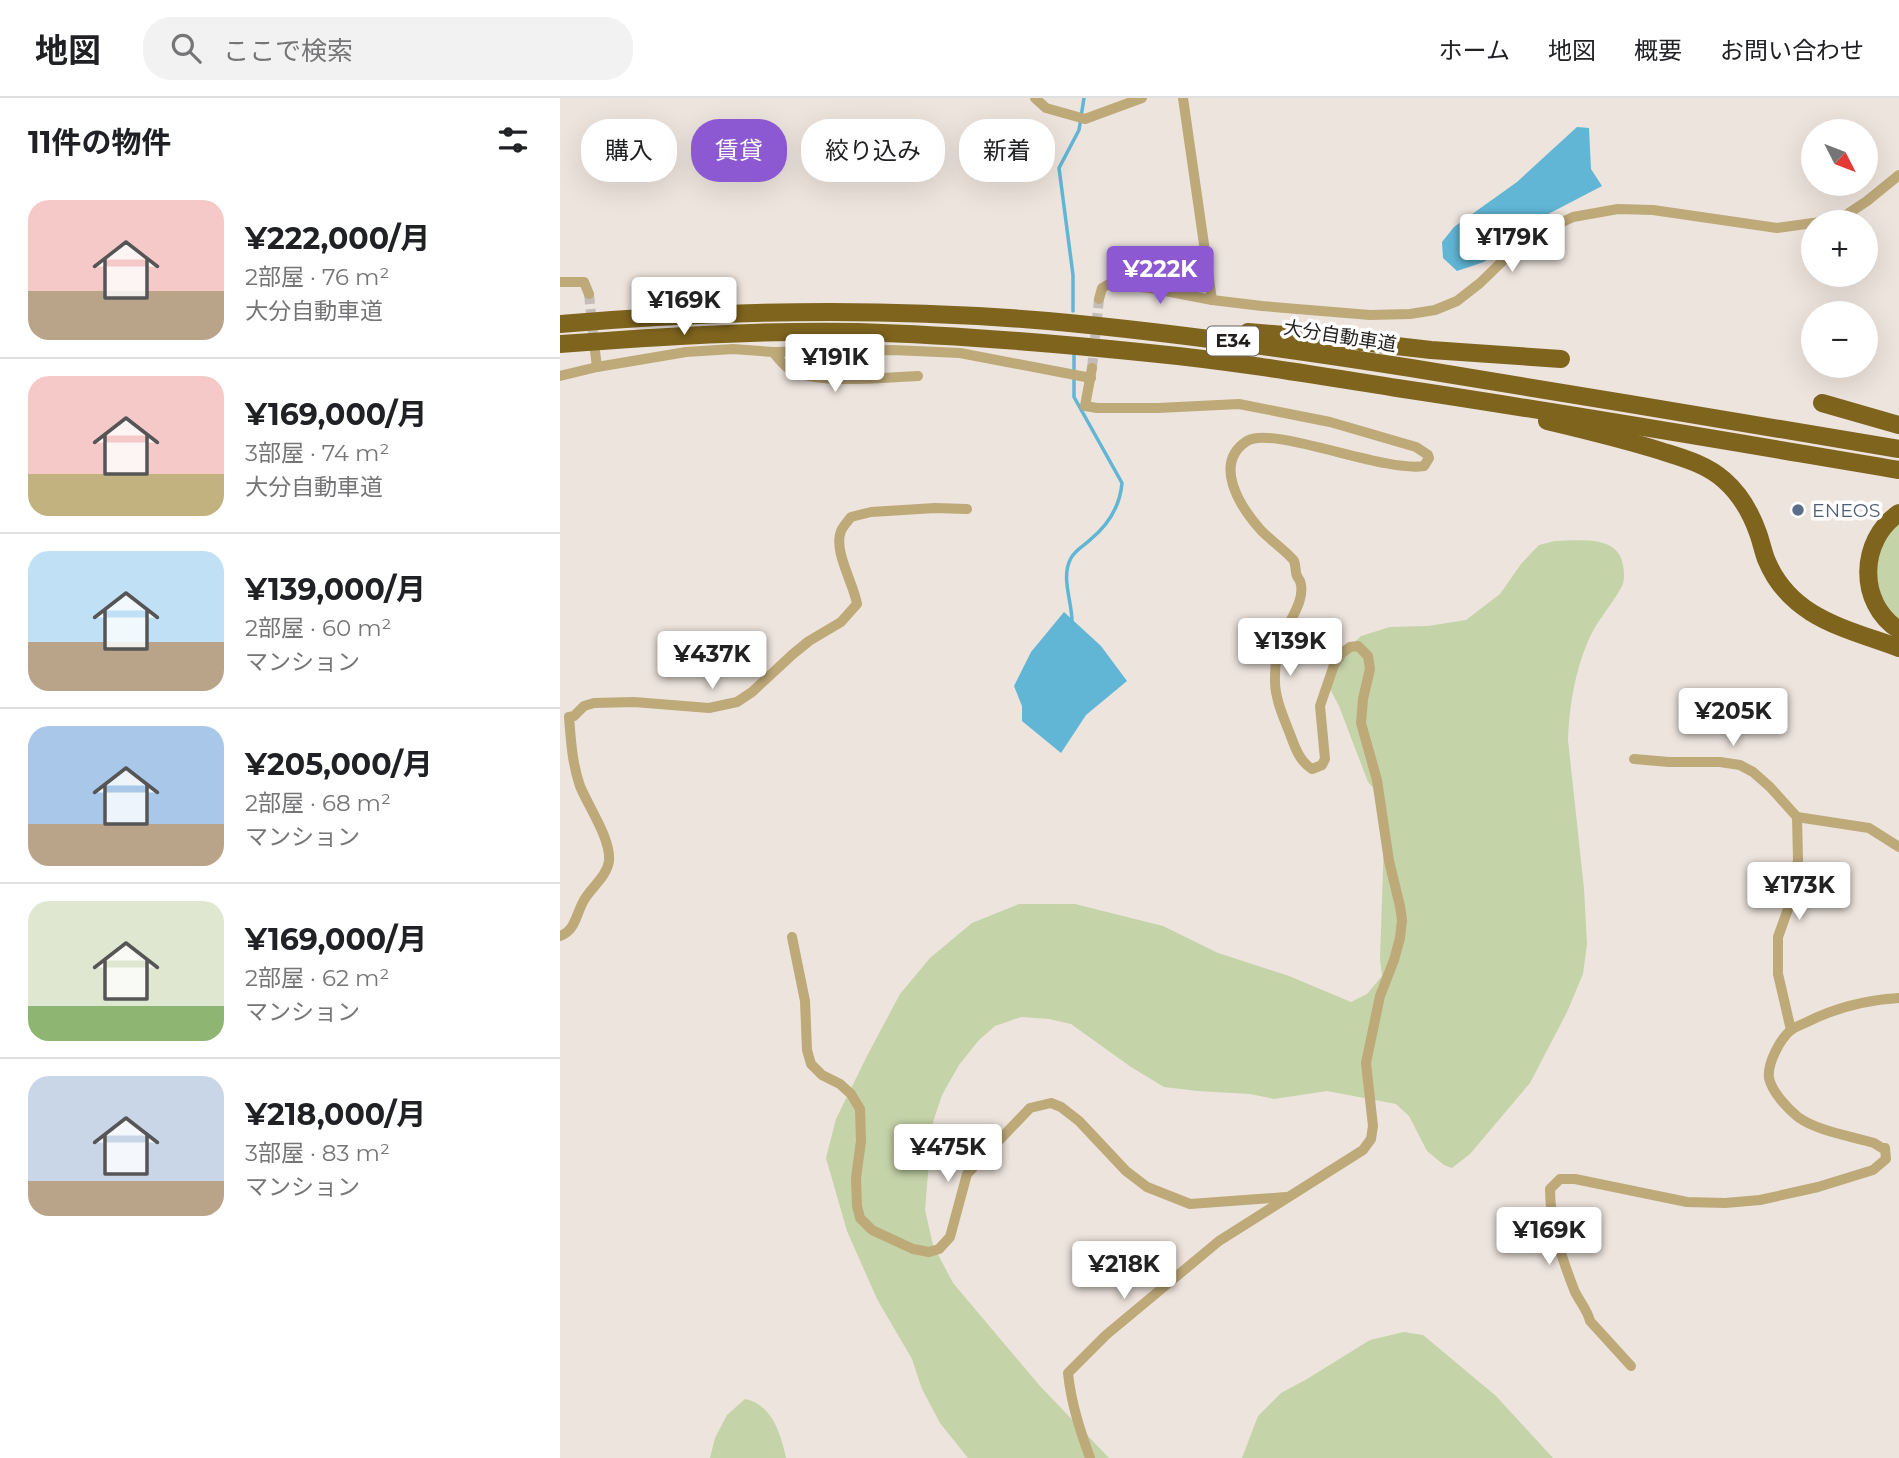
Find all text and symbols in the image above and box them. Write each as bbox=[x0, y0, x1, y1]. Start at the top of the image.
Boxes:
search box bbox=[143, 17, 633, 80]
icon: search bbox=[167, 29, 205, 67]
text: 地図 bbox=[35, 30, 101, 70]
text: ここで検索 bbox=[223, 35, 353, 67]
text: ホーム bbox=[1439, 36, 1510, 65]
text: 地図 bbox=[1548, 36, 1596, 65]
text: 概要 bbox=[1634, 36, 1682, 65]
text: お問い合わせ bbox=[1720, 36, 1864, 65]
chip: 購入 bbox=[581, 119, 677, 182]
chip: 賃貸 bbox=[691, 119, 787, 182]
chip: 絞り込み bbox=[801, 119, 945, 182]
chip: 新着 bbox=[959, 119, 1055, 182]
north arrow bbox=[1801, 119, 1878, 196]
map controls bbox=[1801, 119, 1878, 378]
icon: filters bbox=[494, 121, 532, 159]
text: 11件の物件 bbox=[28, 124, 172, 161]
button: + bbox=[1801, 210, 1878, 287]
pin: ¥179K bbox=[1463, 214, 1561, 274]
text: ¥222,000/月 bbox=[245, 220, 430, 257]
text: ¥179K bbox=[1476, 223, 1548, 251]
icon: home bbox=[84, 228, 168, 312]
pin: ¥222K bbox=[1111, 246, 1209, 306]
text: ¥222K bbox=[1123, 255, 1197, 283]
text: 2部屋 · 76 m² bbox=[245, 263, 389, 291]
pin: ¥169K bbox=[635, 278, 733, 337]
text: ¥169K bbox=[648, 286, 720, 314]
text: 大分自動車道 bbox=[245, 297, 383, 325]
button: − bbox=[1801, 301, 1878, 378]
street label: 大分自動車道 bbox=[1282, 316, 1398, 356]
road number: E34 bbox=[1207, 327, 1259, 356]
pin: ¥191K bbox=[786, 334, 884, 394]
text: ¥191K bbox=[801, 343, 869, 371]
text: ¥169,000/月 bbox=[245, 396, 427, 433]
icon: home bbox=[84, 404, 168, 488]
text: 3部屋 · 74 m² bbox=[245, 439, 389, 467]
text: 大分自動車道 bbox=[245, 473, 383, 501]
place label: ENEOS bbox=[1812, 499, 1880, 522]
marker: ENEOS bbox=[1790, 502, 1806, 518]
text: ¥139,000/月 bbox=[245, 571, 426, 608]
icon: home bbox=[84, 579, 168, 663]
text: 2部屋 · 60 m² bbox=[245, 614, 391, 642]
pin: ¥139K bbox=[1241, 618, 1339, 678]
text: ¥139K bbox=[1254, 627, 1326, 655]
pin: ¥437K bbox=[663, 632, 761, 691]
text: ¥437K bbox=[673, 640, 751, 668]
text: マンション bbox=[245, 648, 360, 676]
pin: ¥205K bbox=[1684, 688, 1782, 748]
text: ¥205K bbox=[1695, 697, 1771, 725]
text: ¥205,000/月 bbox=[245, 746, 433, 783]
icon: home bbox=[84, 754, 168, 838]
text: 2部屋 · 68 m² bbox=[245, 789, 391, 817]
text: マンション bbox=[245, 823, 360, 851]
pin: ¥173K bbox=[1750, 862, 1848, 922]
text: ¥173K bbox=[1763, 871, 1835, 899]
text: ¥169,000/月 bbox=[245, 921, 427, 958]
icon: home bbox=[84, 929, 168, 1013]
text: 2部屋 · 62 m² bbox=[245, 964, 389, 992]
text: マンション bbox=[245, 998, 360, 1026]
text: ¥218,000/月 bbox=[245, 1096, 426, 1133]
icon: home bbox=[84, 1104, 168, 1188]
pin: ¥475K bbox=[899, 1124, 997, 1184]
text: ¥475K bbox=[910, 1133, 986, 1161]
text: 3部屋 · 83 m² bbox=[245, 1139, 390, 1167]
text: マンション bbox=[245, 1173, 360, 1201]
pin: ¥169K bbox=[1500, 1208, 1598, 1267]
text: ¥169K bbox=[1513, 1216, 1585, 1244]
pin: ¥218K bbox=[1075, 1242, 1173, 1301]
text: ¥218K bbox=[1088, 1250, 1160, 1278]

